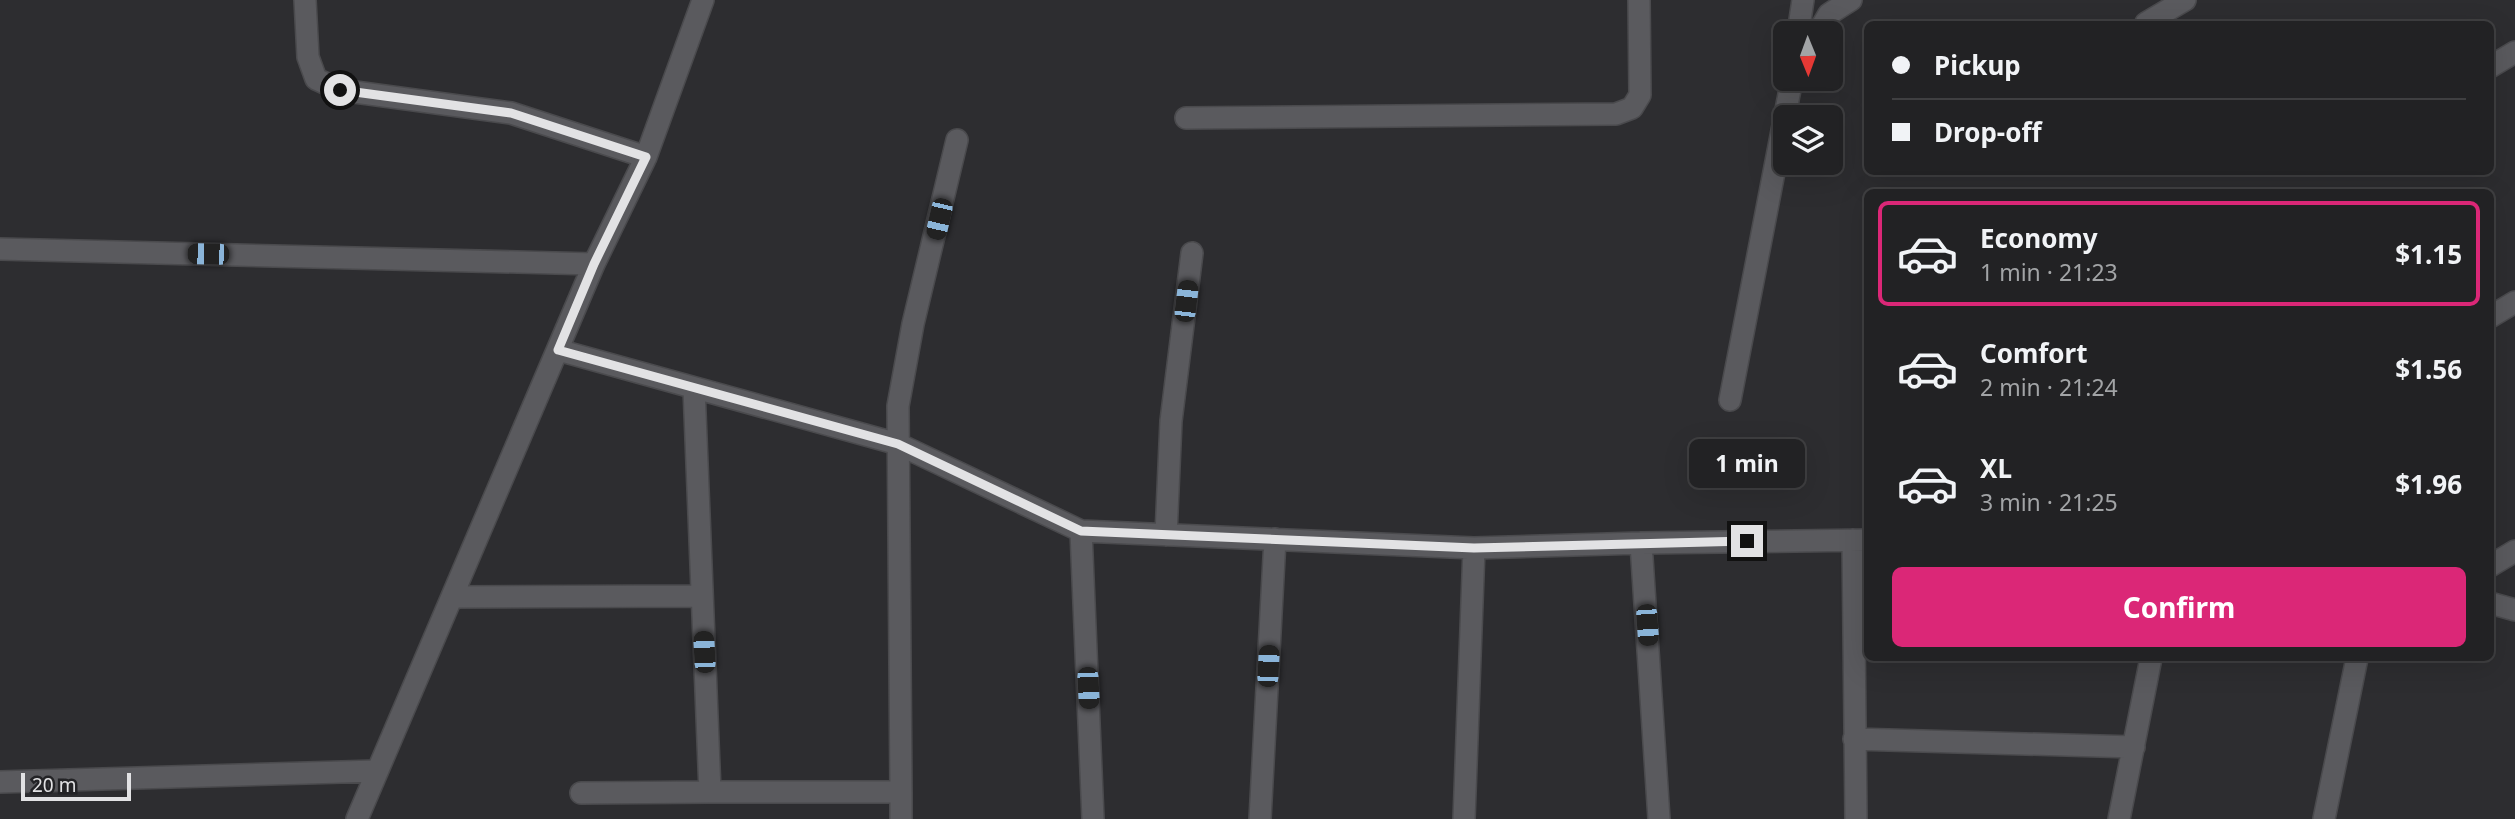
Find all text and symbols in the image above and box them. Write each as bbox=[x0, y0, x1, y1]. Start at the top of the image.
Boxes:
north arrow bbox=[1773, 21, 1843, 91]
map controls bbox=[1773, 21, 1843, 175]
text: Pickup bbox=[1934, 47, 2021, 83]
route start bbox=[324, 74, 356, 106]
button: layers bbox=[1773, 105, 1843, 175]
text: Drop-off bbox=[1934, 114, 2041, 150]
car bbox=[925, 196, 954, 242]
text: Economy bbox=[1980, 220, 2098, 256]
icon: car bbox=[1896, 222, 1959, 285]
text: $1.15 bbox=[2395, 236, 2462, 272]
car bbox=[187, 243, 230, 265]
text: 1 min · 21:23 bbox=[1980, 256, 2118, 288]
car bbox=[1174, 279, 1199, 323]
text: Comfort bbox=[1980, 335, 2088, 371]
icon: car bbox=[1896, 337, 1959, 400]
text: $1.56 bbox=[2395, 351, 2462, 387]
text: 2 min · 21:24 bbox=[1980, 371, 2118, 403]
callout: 1 min bbox=[1689, 440, 1805, 489]
text: 1 min bbox=[1715, 447, 1779, 479]
text: XL bbox=[1980, 450, 2012, 486]
icon: car bbox=[1896, 452, 1959, 515]
text: $1.96 bbox=[2395, 466, 2462, 502]
text: 3 min · 21:25 bbox=[1980, 486, 2118, 518]
route end bbox=[1731, 525, 1763, 557]
button: Confirm bbox=[1892, 567, 2466, 647]
car bbox=[1636, 603, 1659, 647]
car bbox=[693, 630, 716, 674]
car bbox=[1257, 644, 1280, 688]
car bbox=[1077, 666, 1100, 710]
scale bar bbox=[21, 770, 131, 802]
text: 20 m bbox=[32, 772, 76, 798]

